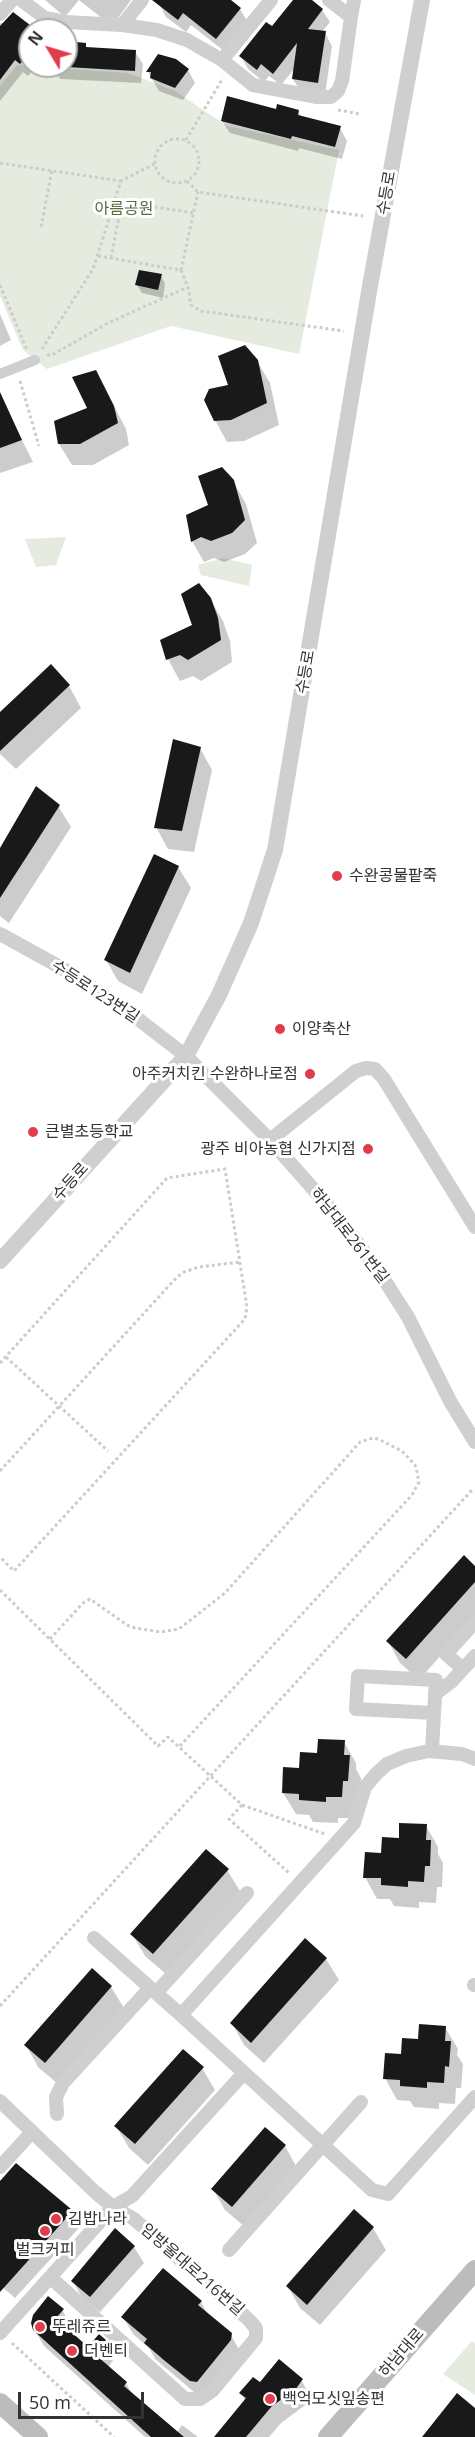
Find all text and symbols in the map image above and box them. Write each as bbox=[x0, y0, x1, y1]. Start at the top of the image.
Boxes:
north arrow bbox=[18, 18, 78, 78]
text: N bbox=[23, 26, 48, 50]
street label: 수등로 bbox=[374, 170, 400, 216]
park label: 아름공원 bbox=[95, 199, 153, 219]
street label: 수등로 bbox=[293, 649, 319, 695]
place label: 수완콩물팥죽 bbox=[349, 866, 437, 886]
marker: 수완콩물팥죽 bbox=[330, 869, 344, 883]
street label: 수등로123번길 bbox=[47, 956, 143, 1028]
place label: 이양축산 bbox=[292, 1019, 351, 1039]
marker: 이양축산 bbox=[273, 1022, 287, 1036]
place label: 아주커치킨 수완하나로점 bbox=[132, 1064, 298, 1084]
marker: 아주커치킨 수완하나로점 bbox=[303, 1067, 317, 1081]
place label: 큰별초등학교 bbox=[45, 1122, 133, 1142]
marker: 큰별초등학교 bbox=[26, 1125, 40, 1139]
place label: 광주 비아농협 신가지점 bbox=[200, 1139, 356, 1159]
marker: 광주 비아농협 신가지점 bbox=[361, 1142, 375, 1156]
street label: 수등로 bbox=[49, 1159, 93, 1205]
street label: 하남대로261번길 bbox=[306, 1184, 392, 1288]
place label: 김밥나라 bbox=[68, 2209, 127, 2229]
marker: 김밥나라 bbox=[49, 2212, 63, 2226]
street label: 임방울대로216번길 bbox=[136, 2220, 248, 2320]
marker: 벌크커피 bbox=[38, 2224, 52, 2238]
place label: 벌크커피 bbox=[16, 2240, 74, 2260]
place label: 뚜레쥬르 bbox=[52, 2317, 111, 2337]
marker: 뚜레쥬르 bbox=[33, 2320, 47, 2334]
street label: 하남대로 bbox=[375, 2324, 429, 2382]
place label: 더벤티 bbox=[84, 2341, 128, 2361]
marker: 더벤티 bbox=[65, 2344, 79, 2358]
scale bar bbox=[21, 2380, 147, 2418]
place label: 백억모싯잎송편 bbox=[282, 2389, 385, 2409]
text: 50 m bbox=[29, 2390, 71, 2414]
marker: 백억모싯잎송편 bbox=[263, 2392, 277, 2406]

